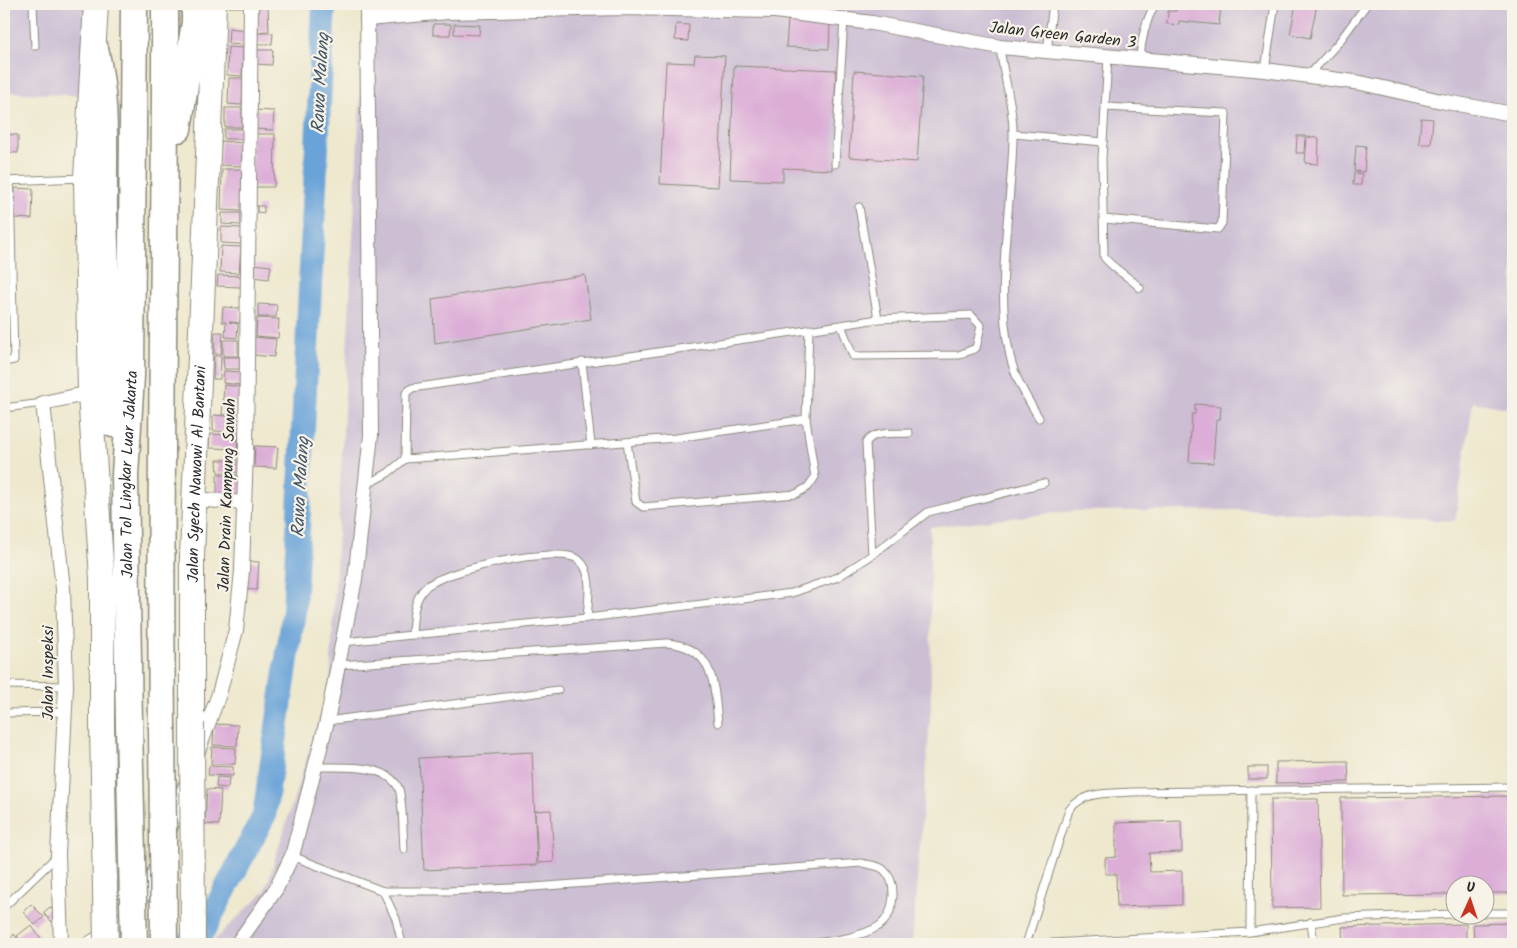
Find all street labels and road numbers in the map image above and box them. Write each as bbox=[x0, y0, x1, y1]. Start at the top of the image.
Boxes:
street label: Jalan Green Garden 3 bbox=[988, 15, 1138, 56]
street label: Jalan Syech Nawawi Al Bantani bbox=[181, 364, 214, 582]
street label: Jalan Tol Lingkar Luar Jakarta bbox=[114, 370, 145, 578]
street label: Jalan Drain Kampung Sawah bbox=[212, 398, 243, 592]
street label: Jalan Inspeksi bbox=[36, 624, 61, 720]

